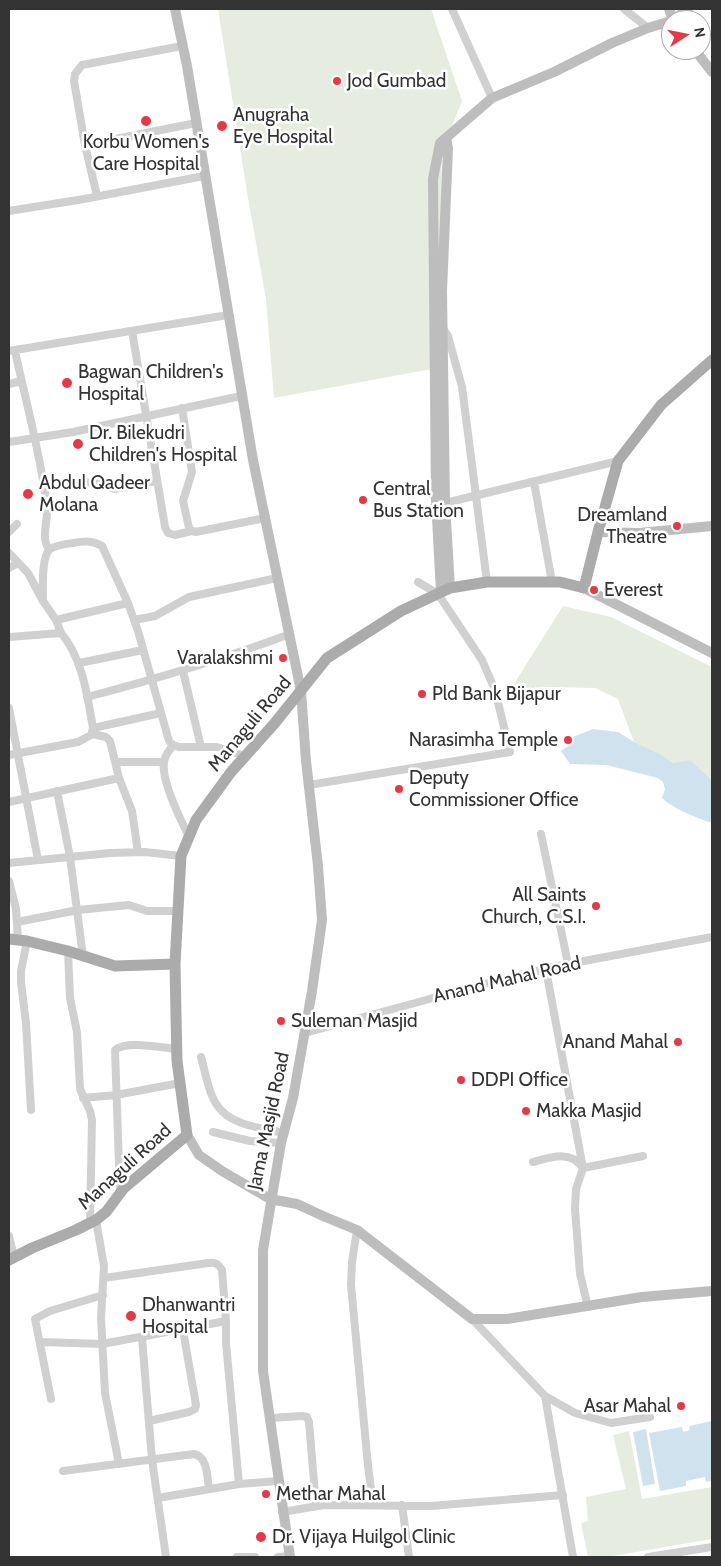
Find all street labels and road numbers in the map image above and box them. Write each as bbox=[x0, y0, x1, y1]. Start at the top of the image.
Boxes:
street label: Managuli Road bbox=[203, 672, 297, 776]
street label: Anand Mahal Road bbox=[431, 952, 583, 1008]
street label: Jama Masjid Road bbox=[243, 1050, 295, 1192]
street label: Managuli Road bbox=[74, 1119, 176, 1215]

